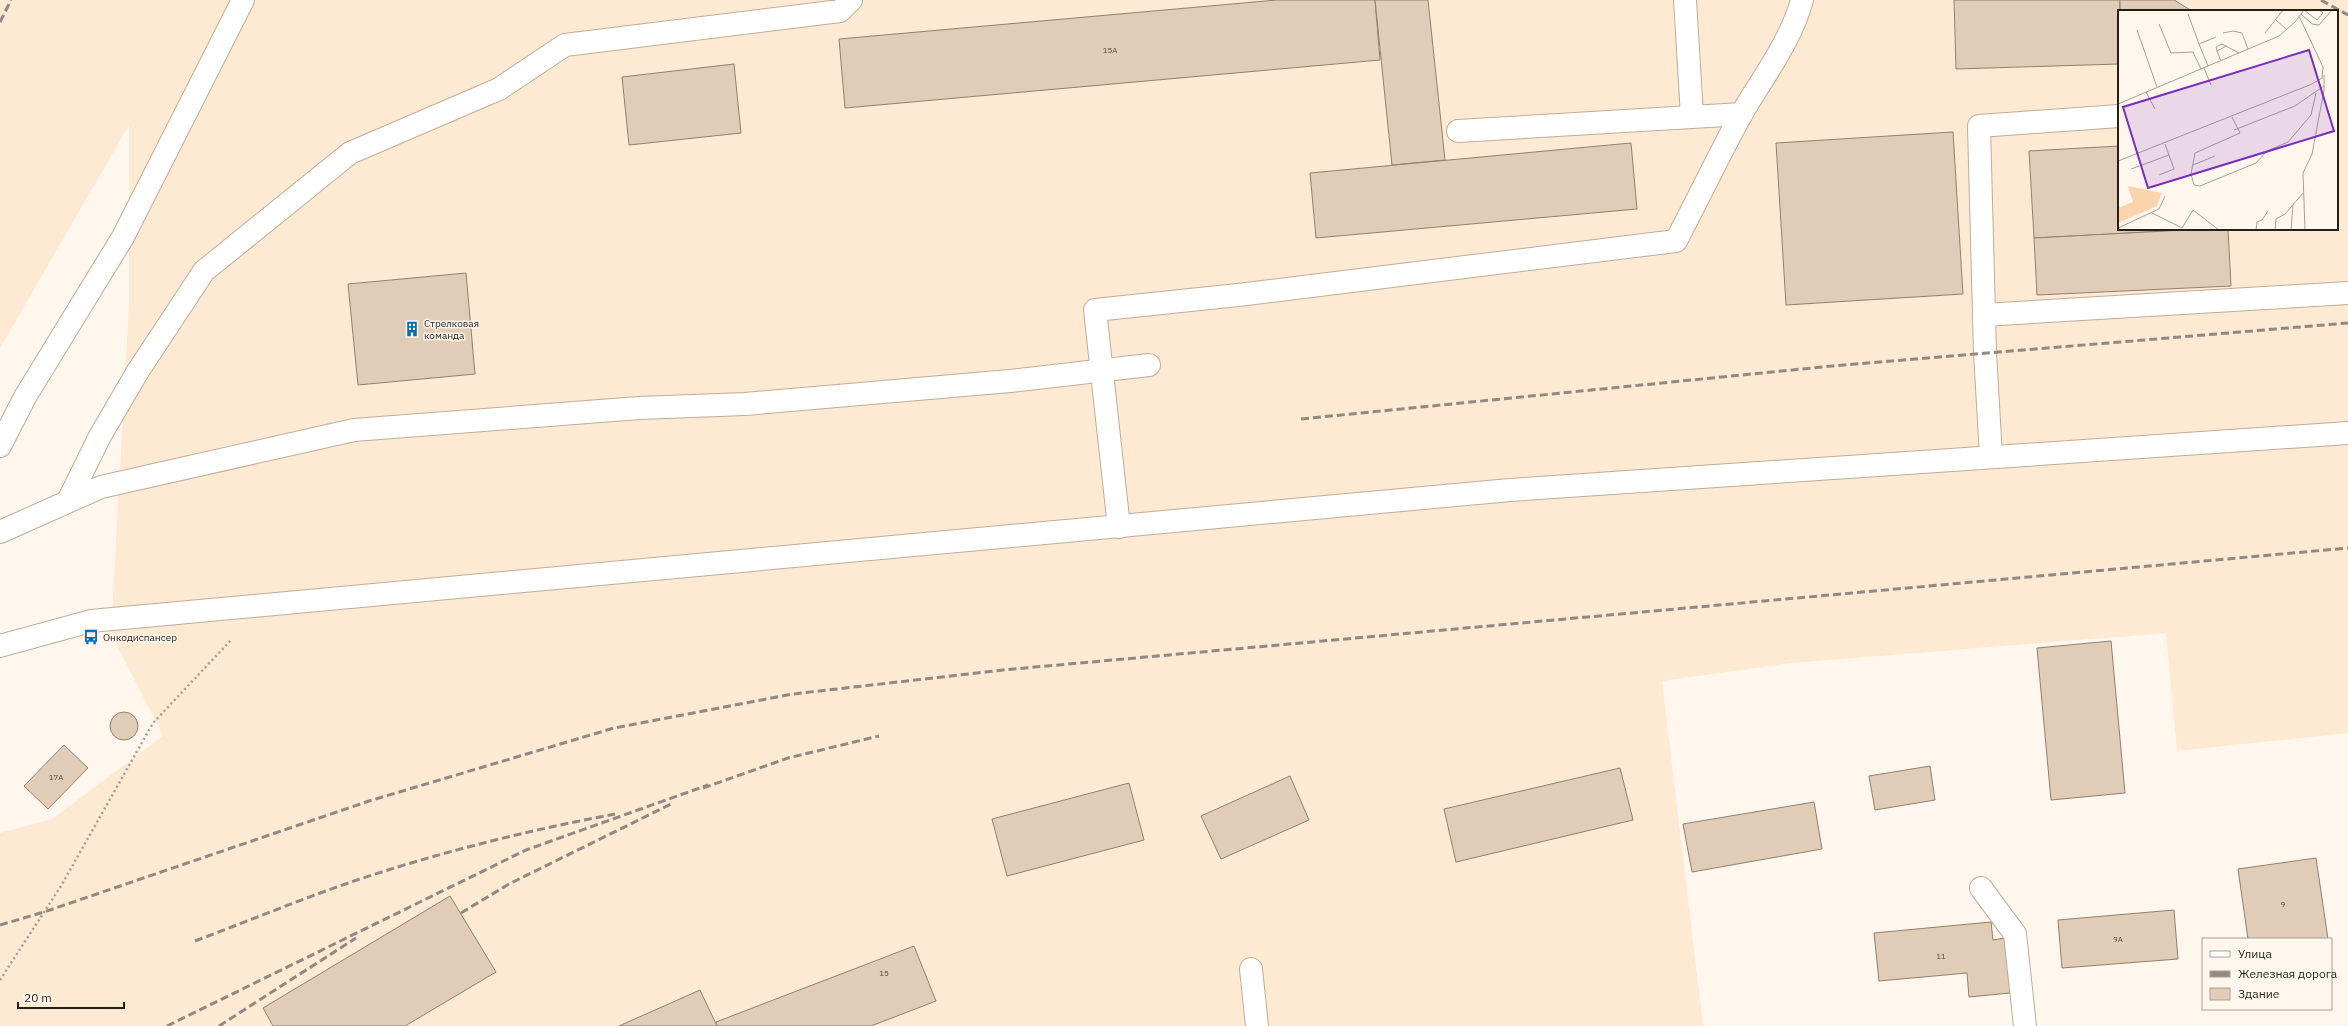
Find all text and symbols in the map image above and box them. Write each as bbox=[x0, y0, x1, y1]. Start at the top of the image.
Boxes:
inset map bbox=[2118, 10, 2338, 230]
house number: 15А bbox=[1103, 45, 1117, 55]
place label: Стрелковая команда bbox=[424, 317, 479, 342]
building icon: Стрелковая команда bbox=[403, 320, 421, 338]
bus stop icon: Онкодиспансер bbox=[82, 628, 100, 646]
place label: Онкодиспансер bbox=[103, 631, 177, 644]
house number: 17А bbox=[49, 772, 63, 782]
house number: 9 bbox=[2281, 899, 2286, 909]
house number: 9А bbox=[2113, 934, 2123, 944]
legend bbox=[2202, 938, 2332, 1010]
text: Улица bbox=[2238, 946, 2272, 961]
house number: 11 bbox=[1936, 951, 1946, 961]
text: Железная дорога bbox=[2238, 966, 2338, 981]
house number: 15 bbox=[879, 968, 889, 978]
scale bar bbox=[18, 984, 124, 1010]
text: Здание bbox=[2238, 986, 2280, 1001]
text: 20 m bbox=[24, 990, 52, 1005]

